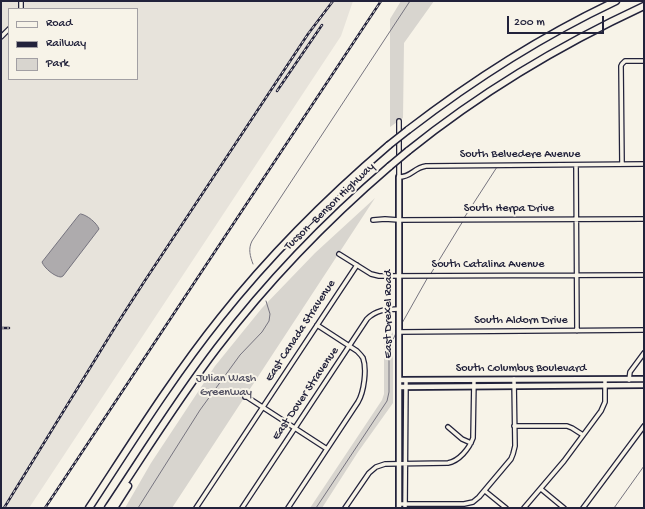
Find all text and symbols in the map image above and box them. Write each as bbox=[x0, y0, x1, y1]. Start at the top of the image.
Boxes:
legend bbox=[8, 8, 138, 80]
scale bar bbox=[509, 8, 606, 34]
text: 200 m bbox=[514, 16, 545, 30]
text: Road bbox=[46, 17, 72, 31]
text: Railway bbox=[46, 37, 86, 51]
text: Park bbox=[46, 57, 69, 71]
street label: South Belvedere Avenue bbox=[460, 148, 580, 162]
street label: Tucson–Benson Highway bbox=[282, 160, 378, 254]
street label: South Herpa Drive bbox=[464, 202, 554, 216]
street label: South Catalina Avenue bbox=[432, 258, 544, 272]
street label: East Drexel Road bbox=[382, 270, 396, 358]
street label: East Canada Stravenue bbox=[263, 277, 339, 385]
street label: South Aldorn Drive bbox=[474, 314, 568, 328]
street label: East Dover Stravenue bbox=[269, 345, 343, 443]
street label: South Columbus Boulevard bbox=[456, 362, 586, 376]
park label: Julian Wash Greenway bbox=[196, 372, 256, 400]

